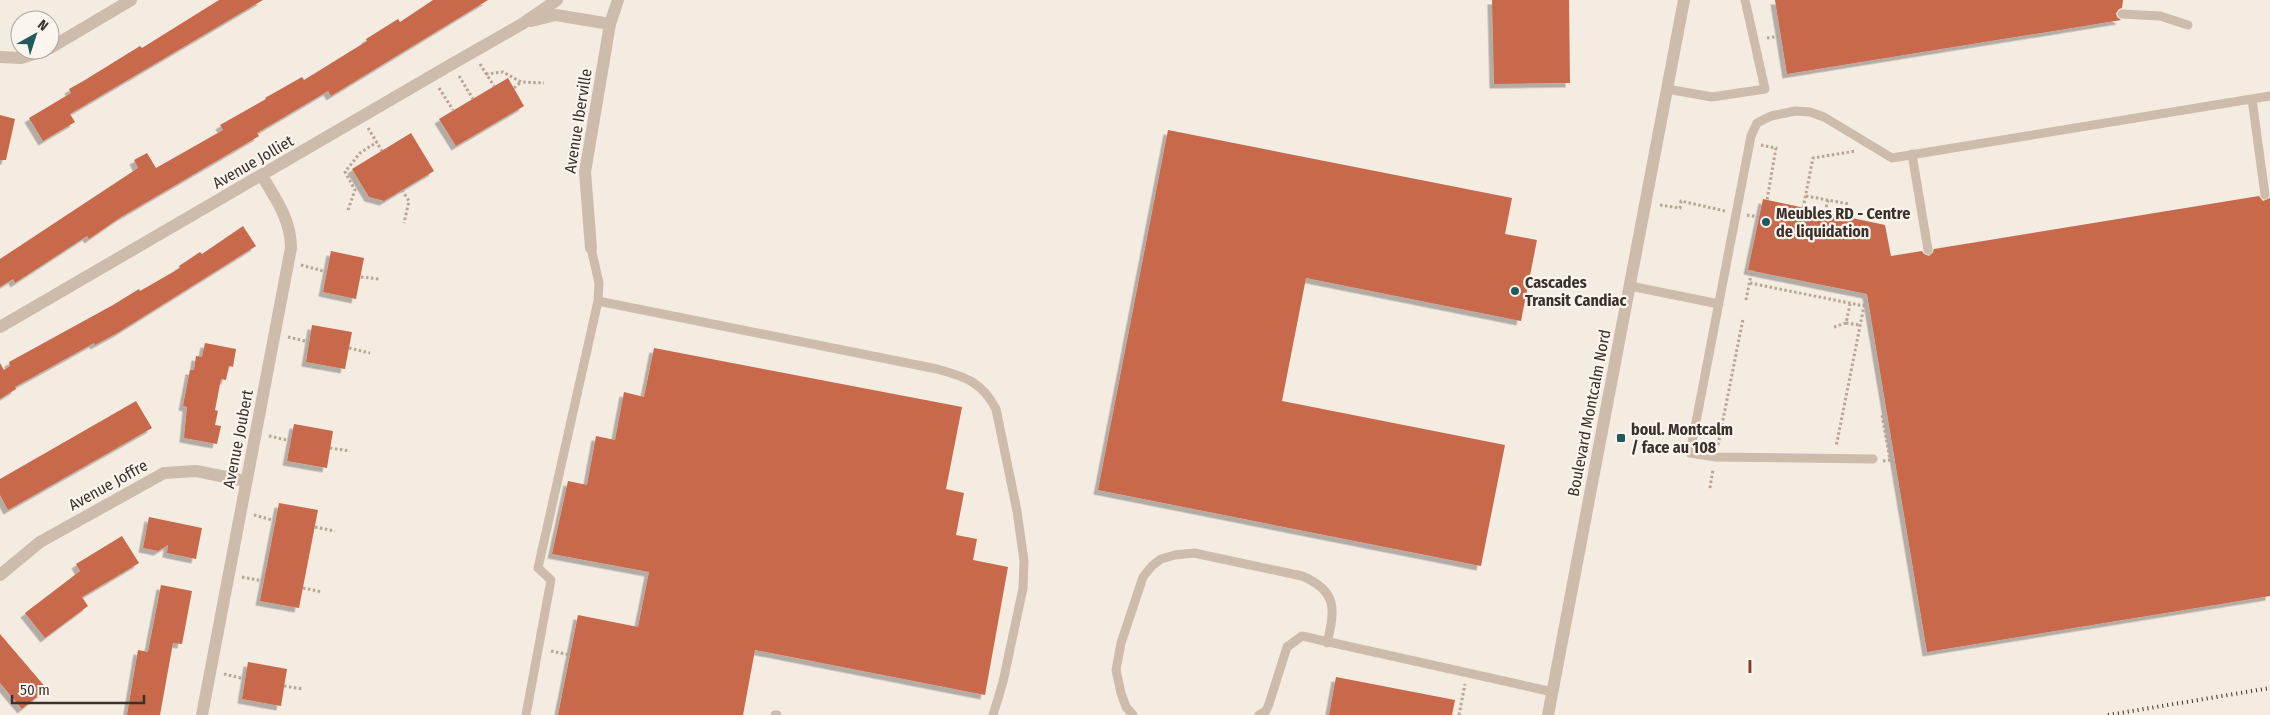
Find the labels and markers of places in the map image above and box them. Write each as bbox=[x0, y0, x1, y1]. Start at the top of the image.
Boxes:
place label: Meubles RD - Centre de liquidation bbox=[1776, 204, 1910, 241]
marker: Meubles RD - Centre de liquidation bbox=[1760, 216, 1772, 228]
place label: Cascades Transit Candiac bbox=[1525, 273, 1627, 310]
marker: Cascades Transit Candiac bbox=[1509, 285, 1521, 297]
place label: boul. Montcalm / face au 108 bbox=[1631, 420, 1733, 457]
marker: boul. Montcalm / face au 108 bbox=[1615, 432, 1627, 444]

